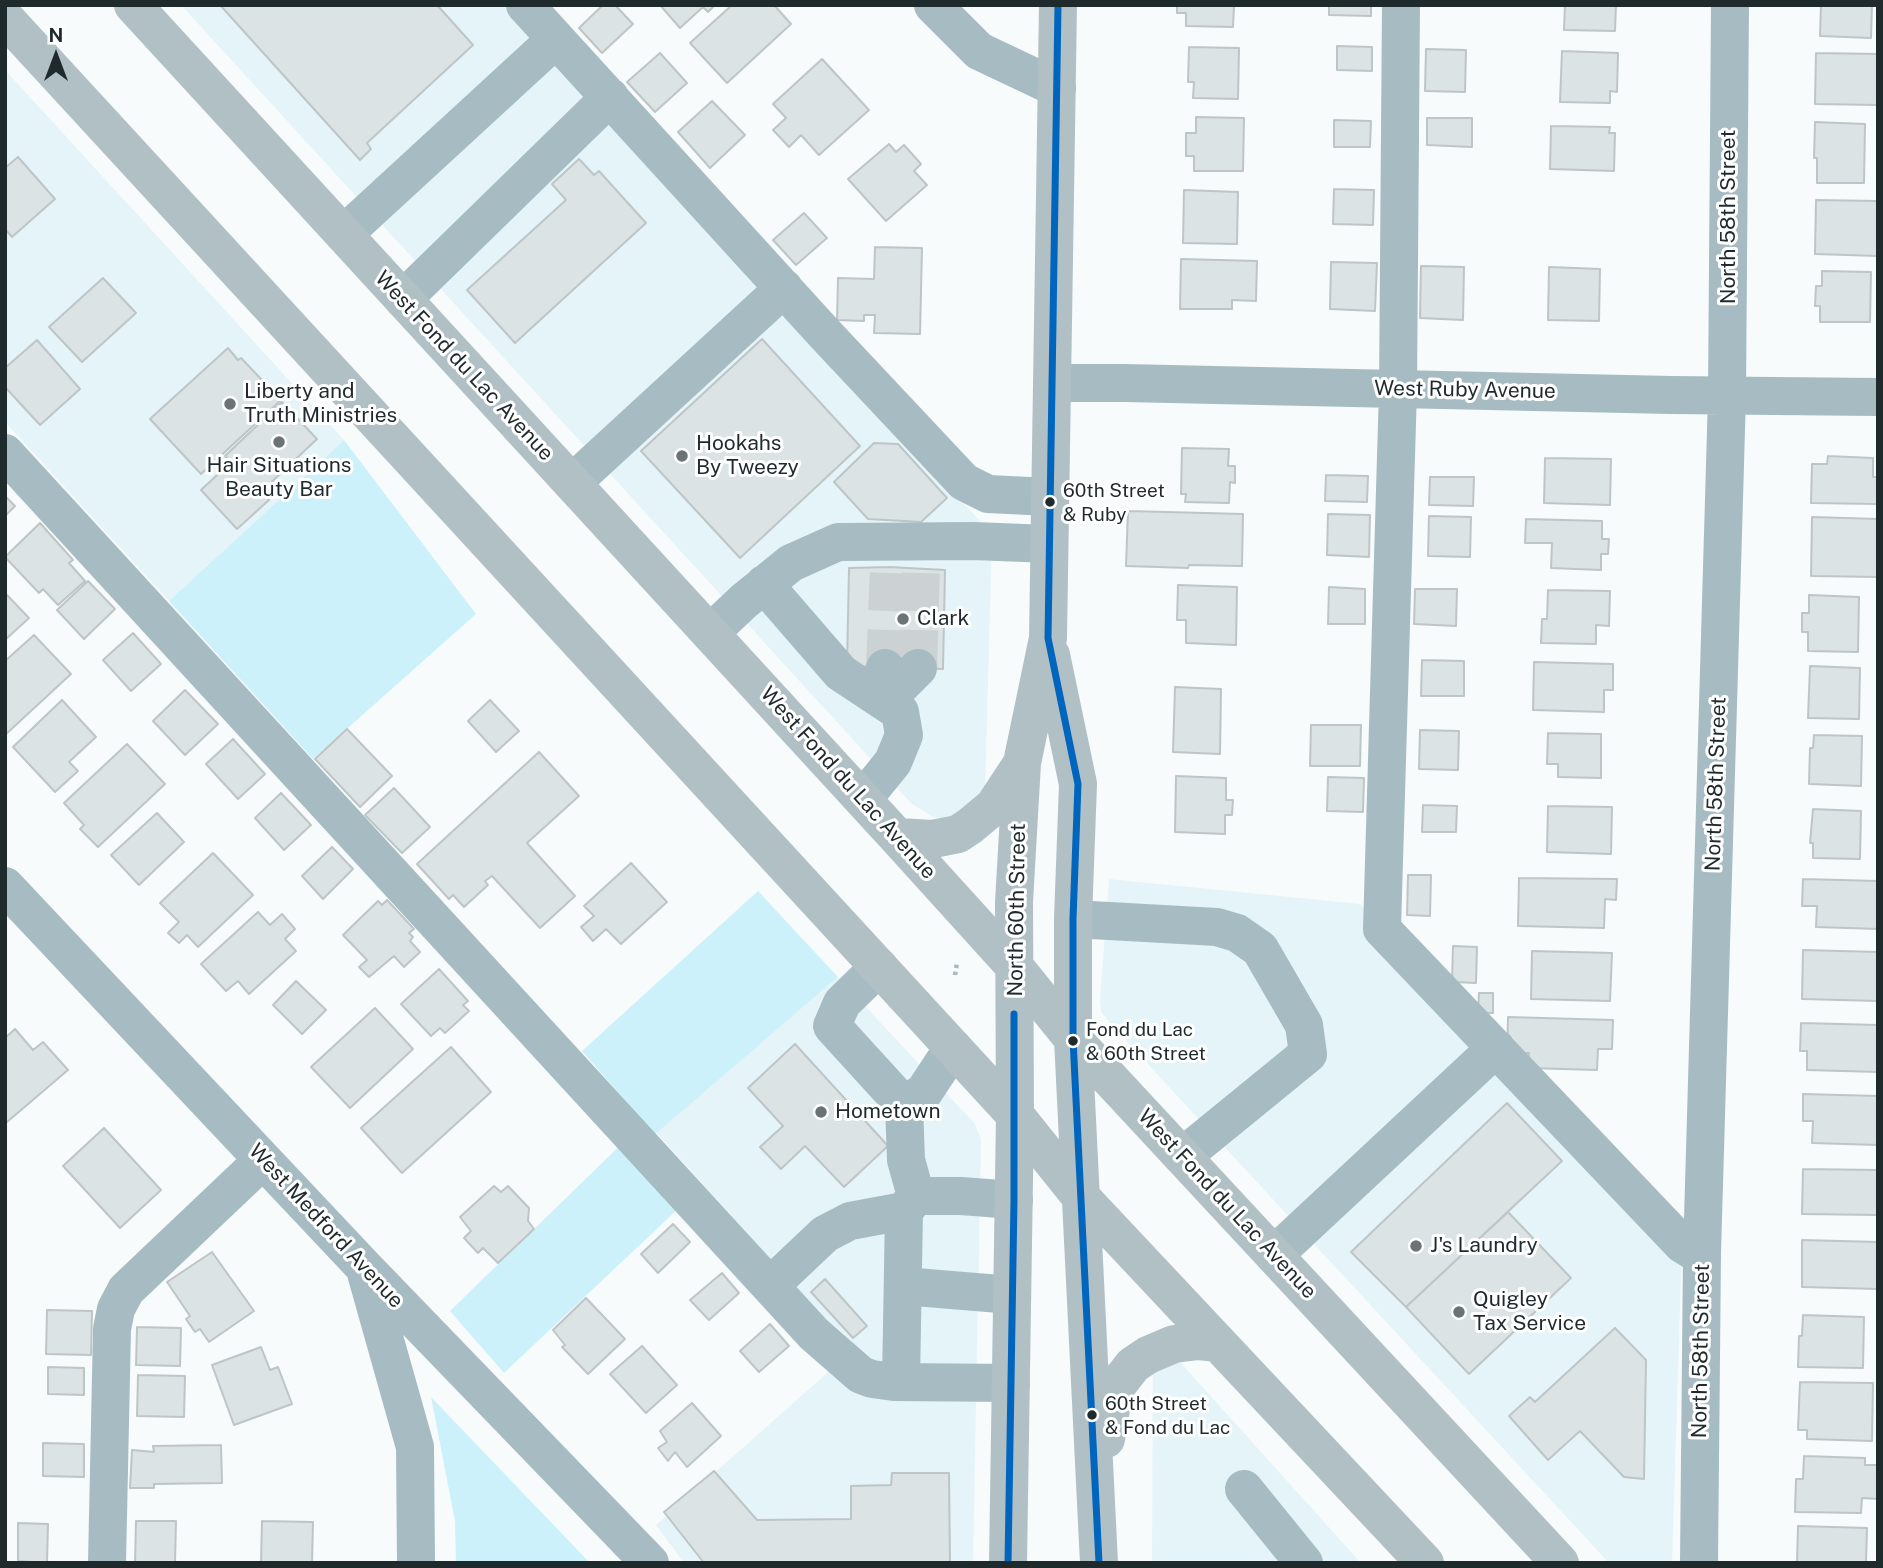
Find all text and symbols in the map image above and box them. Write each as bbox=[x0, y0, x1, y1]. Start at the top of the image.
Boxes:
north arrow bbox=[21, 21, 91, 91]
text: N bbox=[49, 24, 63, 46]
street label: North 58th Street bbox=[1716, 130, 1742, 304]
street label: West Fond du Lac Avenue bbox=[369, 266, 559, 466]
street label: West Ruby Avenue bbox=[1374, 376, 1556, 404]
place label: Liberty and Truth Ministries bbox=[244, 379, 397, 429]
marker: Liberty and Truth Ministries bbox=[222, 396, 238, 412]
place label: Hookahs By Tweezy bbox=[696, 431, 799, 481]
marker: Hair Situations Beauty Bar bbox=[271, 434, 287, 450]
marker: Hookahs By Tweezy bbox=[674, 448, 690, 464]
place label: Hair Situations Beauty Bar bbox=[207, 453, 351, 503]
place label: 60th Street & Ruby bbox=[1063, 480, 1165, 524]
marker: 60th Street & Ruby bbox=[1043, 495, 1057, 509]
place label: Clark bbox=[917, 606, 969, 632]
marker: Clark bbox=[895, 611, 911, 627]
street label: West Fond du Lac Avenue bbox=[755, 682, 941, 884]
street label: North 58th Street bbox=[1700, 696, 1732, 872]
street label: North 60th Street bbox=[1003, 823, 1031, 997]
place label: Fond du Lac & 60th Street bbox=[1086, 1019, 1206, 1063]
marker: Fond du Lac & 60th Street bbox=[1066, 1034, 1080, 1048]
place label: Hometown bbox=[835, 1099, 941, 1125]
marker: Hometown bbox=[813, 1104, 829, 1120]
street label: West Fond du Lac Avenue bbox=[1132, 1104, 1322, 1304]
street label: West Medford Avenue bbox=[243, 1139, 409, 1313]
place label: J's Laundry bbox=[1430, 1233, 1538, 1259]
marker: J's Laundry bbox=[1408, 1238, 1424, 1254]
street label: North 58th Street bbox=[1687, 1263, 1715, 1439]
place label: Quigley Tax Service bbox=[1473, 1287, 1586, 1337]
marker: Quigley Tax Service bbox=[1451, 1304, 1467, 1320]
place label: 60th Street & Fond du Lac bbox=[1105, 1393, 1230, 1437]
marker: 60th Street & Fond du Lac bbox=[1085, 1408, 1099, 1422]

